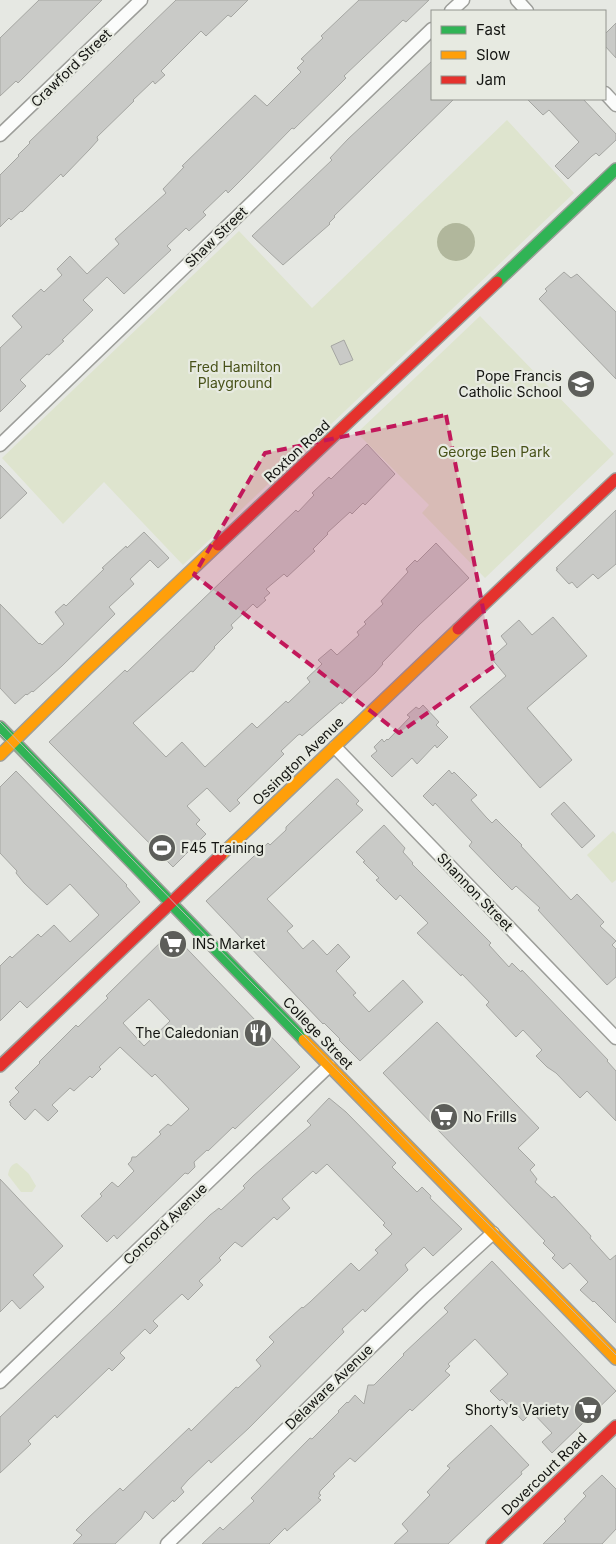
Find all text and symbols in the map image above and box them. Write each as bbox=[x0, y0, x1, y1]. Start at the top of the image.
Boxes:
legend bbox=[431, 10, 606, 100]
text: Fast bbox=[476, 20, 506, 39]
street label: Crawford Street bbox=[27, 25, 115, 110]
text: Slow bbox=[476, 45, 510, 64]
text: Jam bbox=[476, 70, 506, 89]
street label: Shaw Street bbox=[181, 202, 251, 271]
park label: Fred Hamilton Playground bbox=[189, 358, 281, 391]
place label: Pope Francis Catholic School bbox=[459, 367, 562, 400]
school or university icon: Pope Francis Catholic School bbox=[566, 369, 596, 399]
street label: Roxton Road bbox=[260, 416, 333, 485]
park label: George Ben Park bbox=[438, 443, 550, 460]
street label: Ossington Avenue bbox=[249, 713, 347, 808]
sports icon: F45 Training bbox=[147, 833, 177, 863]
place label: F45 Training bbox=[181, 839, 264, 856]
street label: Shannon Street bbox=[434, 849, 517, 934]
supermarket icon: INS Market bbox=[158, 929, 188, 959]
place label: INS Market bbox=[192, 935, 266, 952]
street label: College Street bbox=[280, 993, 357, 1073]
restaurant icon: The Caledonian bbox=[243, 1018, 273, 1048]
place label: The Caledonian bbox=[135, 1024, 239, 1041]
supermarket icon: No Frills bbox=[429, 1102, 459, 1132]
place label: No Frills bbox=[463, 1108, 517, 1125]
street label: Concord Avenue bbox=[119, 1179, 210, 1268]
street label: Delaware Avenue bbox=[281, 1341, 376, 1433]
supermarket icon: Shorty’s Variety bbox=[573, 1395, 603, 1425]
place label: Shorty’s Variety bbox=[465, 1401, 569, 1418]
street label: Dovercourt Road bbox=[498, 1429, 590, 1518]

